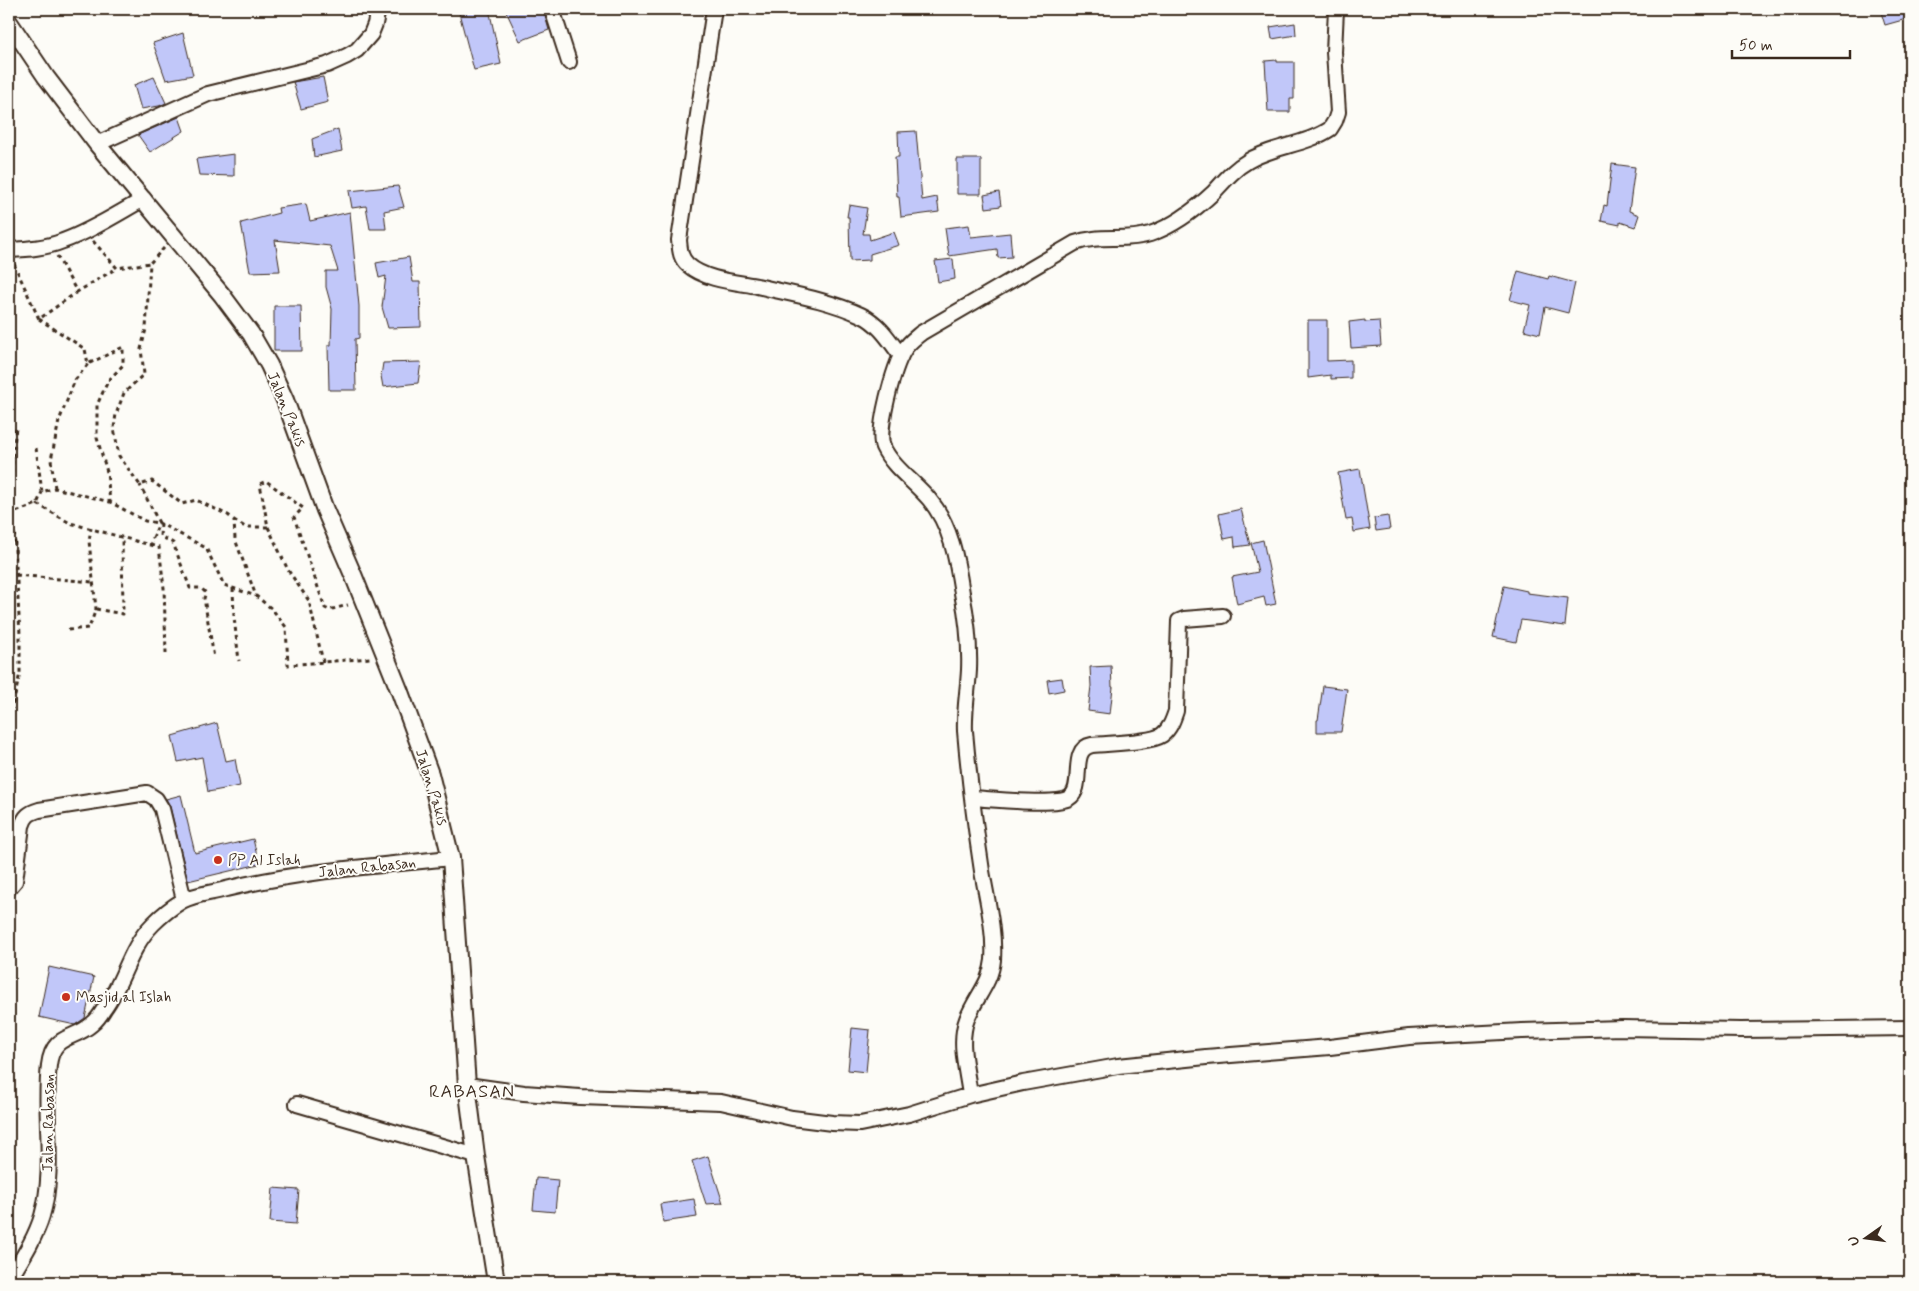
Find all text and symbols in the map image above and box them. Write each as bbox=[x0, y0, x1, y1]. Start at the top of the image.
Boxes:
scale bar bbox=[1732, 28, 1849, 60]
text: 50 m bbox=[1739, 36, 1773, 56]
street label: Jalan Pakis bbox=[262, 369, 310, 450]
street label: Jalan Pakis bbox=[410, 747, 452, 828]
place label: PP Al Islah bbox=[228, 851, 301, 871]
street label: Jalan Rabasan bbox=[317, 853, 417, 883]
marker: PP Al Islah bbox=[212, 854, 224, 866]
place label: Masjid al Islah bbox=[76, 988, 171, 1008]
marker: Masjid al Islah bbox=[60, 991, 72, 1003]
street label: Jalan Rabasan bbox=[38, 1074, 60, 1172]
district label: RABASAN bbox=[429, 1080, 515, 1104]
north arrow bbox=[1842, 1214, 1892, 1264]
text: U bbox=[1845, 1234, 1864, 1247]

